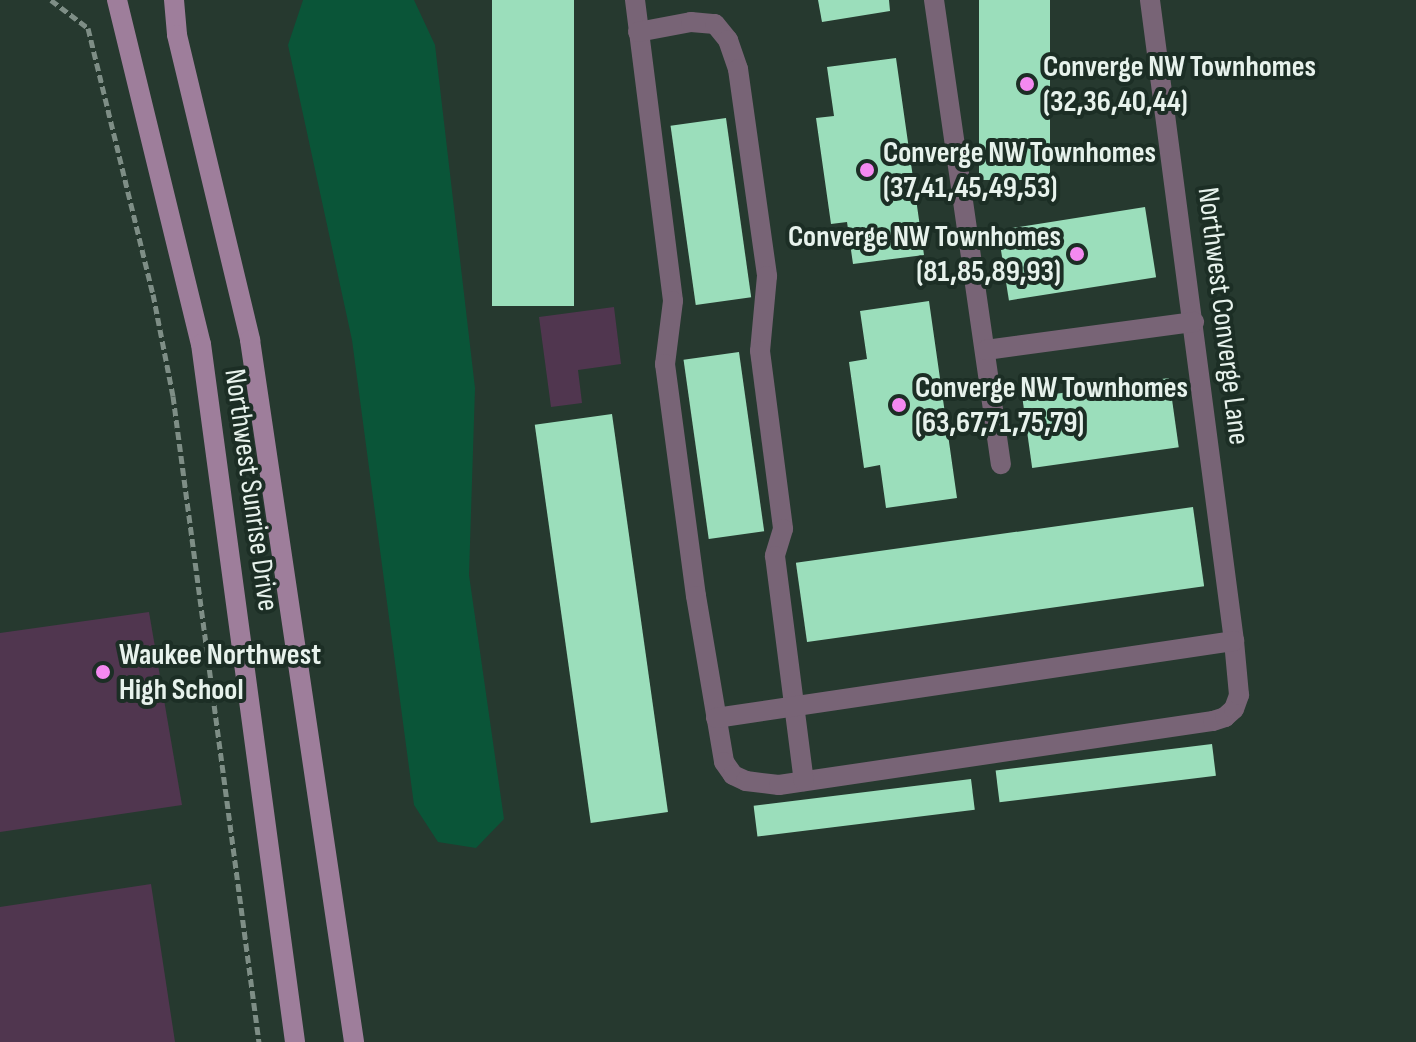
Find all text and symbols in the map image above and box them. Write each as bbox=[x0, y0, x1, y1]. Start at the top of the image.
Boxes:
place label: Converge NW Townhomes (32,36,40,44) bbox=[1043, 49, 1316, 120]
marker: Converge NW Townhomes (32,36,40,44) bbox=[1018, 75, 1036, 93]
place label: Converge NW Townhomes (37,41,45,49,53) bbox=[883, 135, 1156, 206]
marker: Converge NW Townhomes (37,41,45,49,53) bbox=[858, 161, 876, 179]
street label: Northwest Converge Lane bbox=[1189, 185, 1257, 447]
place label: Converge NW Townhomes (81,85,89,93) bbox=[788, 219, 1061, 290]
marker: Converge NW Townhomes (81,85,89,93) bbox=[1068, 245, 1086, 263]
street label: Northwest Sunrise Drive bbox=[216, 366, 286, 614]
place label: Converge NW Townhomes (63,67,71,75,79) bbox=[915, 370, 1188, 440]
marker: Converge NW Townhomes (63,67,71,75,79) bbox=[890, 396, 908, 414]
place label: Waukee Northwest High School bbox=[119, 637, 321, 708]
marker: Waukee Northwest High School bbox=[94, 663, 112, 681]

